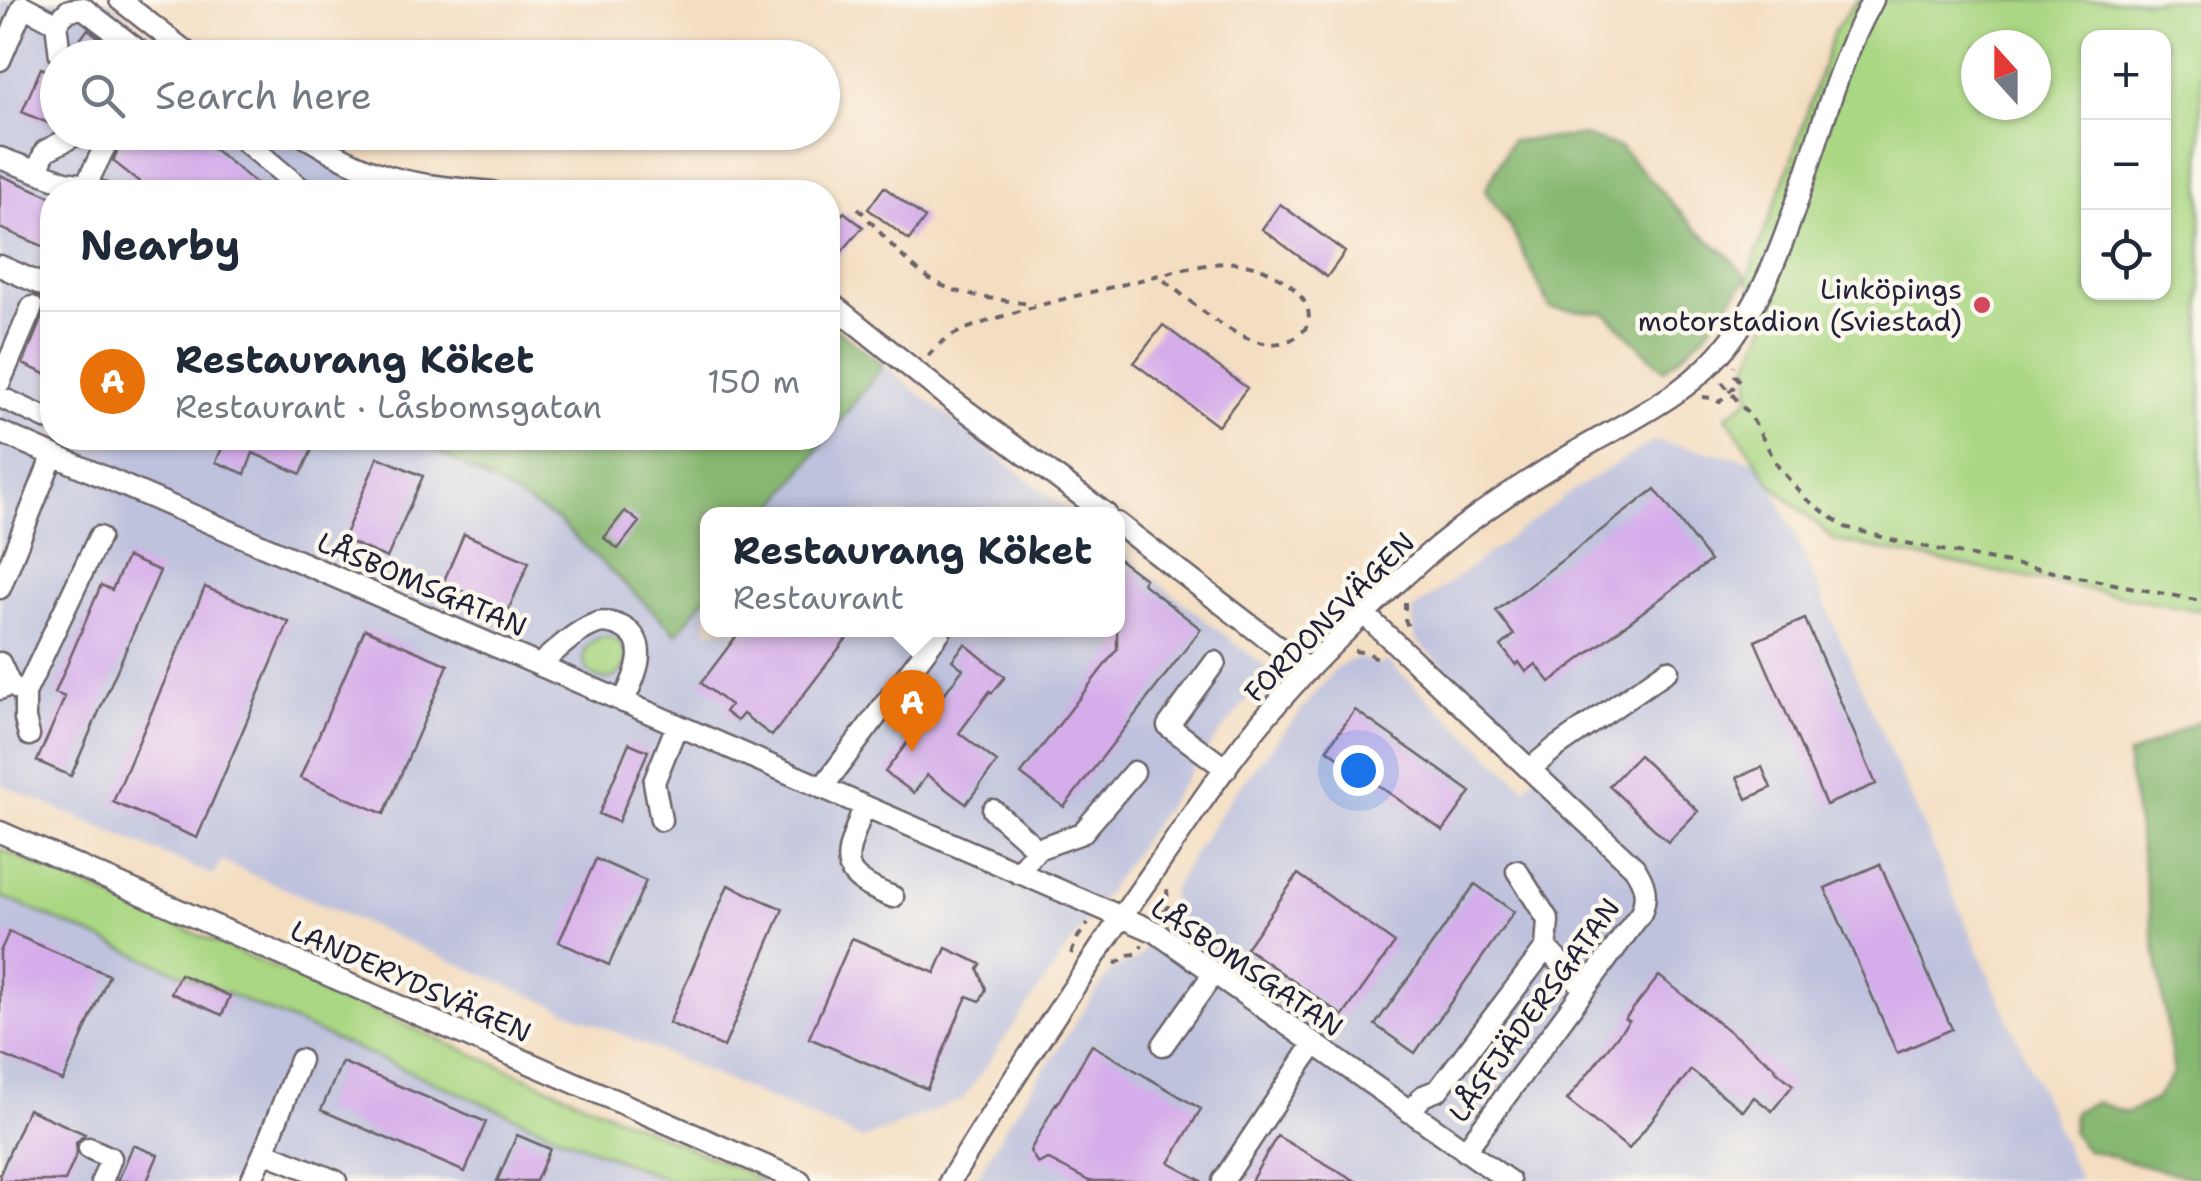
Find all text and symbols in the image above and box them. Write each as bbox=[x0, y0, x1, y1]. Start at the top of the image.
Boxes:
north arrow bbox=[1961, 30, 2051, 120]
map controls bbox=[2081, 30, 2171, 300]
button: + bbox=[2081, 30, 2171, 120]
search box bbox=[40, 40, 840, 150]
icon: search bbox=[75, 68, 130, 123]
text: Search here bbox=[155, 70, 372, 121]
button: − bbox=[2081, 120, 2171, 210]
button: locate bbox=[2081, 210, 2171, 300]
text: Nearby bbox=[80, 217, 240, 273]
place label: Linköpings motorstadion (Sviestad) bbox=[1638, 270, 1962, 340]
marker: Linköpings motorstadion (Sviestad) bbox=[1971, 294, 1993, 316]
text: Restaurang Köket bbox=[175, 334, 534, 385]
text: A bbox=[100, 360, 125, 403]
text: 150 m bbox=[707, 360, 800, 403]
text: Restaurant · Låsbomsgatan bbox=[175, 385, 602, 428]
popup bbox=[700, 507, 1125, 637]
street label: LÅSBOMSGATAN bbox=[311, 523, 533, 645]
street label: FORDONSVÄGEN bbox=[1235, 523, 1423, 711]
text: Restaurang Köket bbox=[733, 525, 1092, 576]
text: Restaurant bbox=[733, 576, 904, 619]
pin: A bbox=[880, 670, 944, 752]
your location bbox=[1333, 745, 1384, 796]
street label: LÅSBOMSGATAN bbox=[1143, 889, 1351, 1045]
street label: LÅSFJÄDERSGATAN bbox=[1440, 890, 1628, 1130]
street label: LANDERYDSVÄGEN bbox=[285, 911, 537, 1051]

